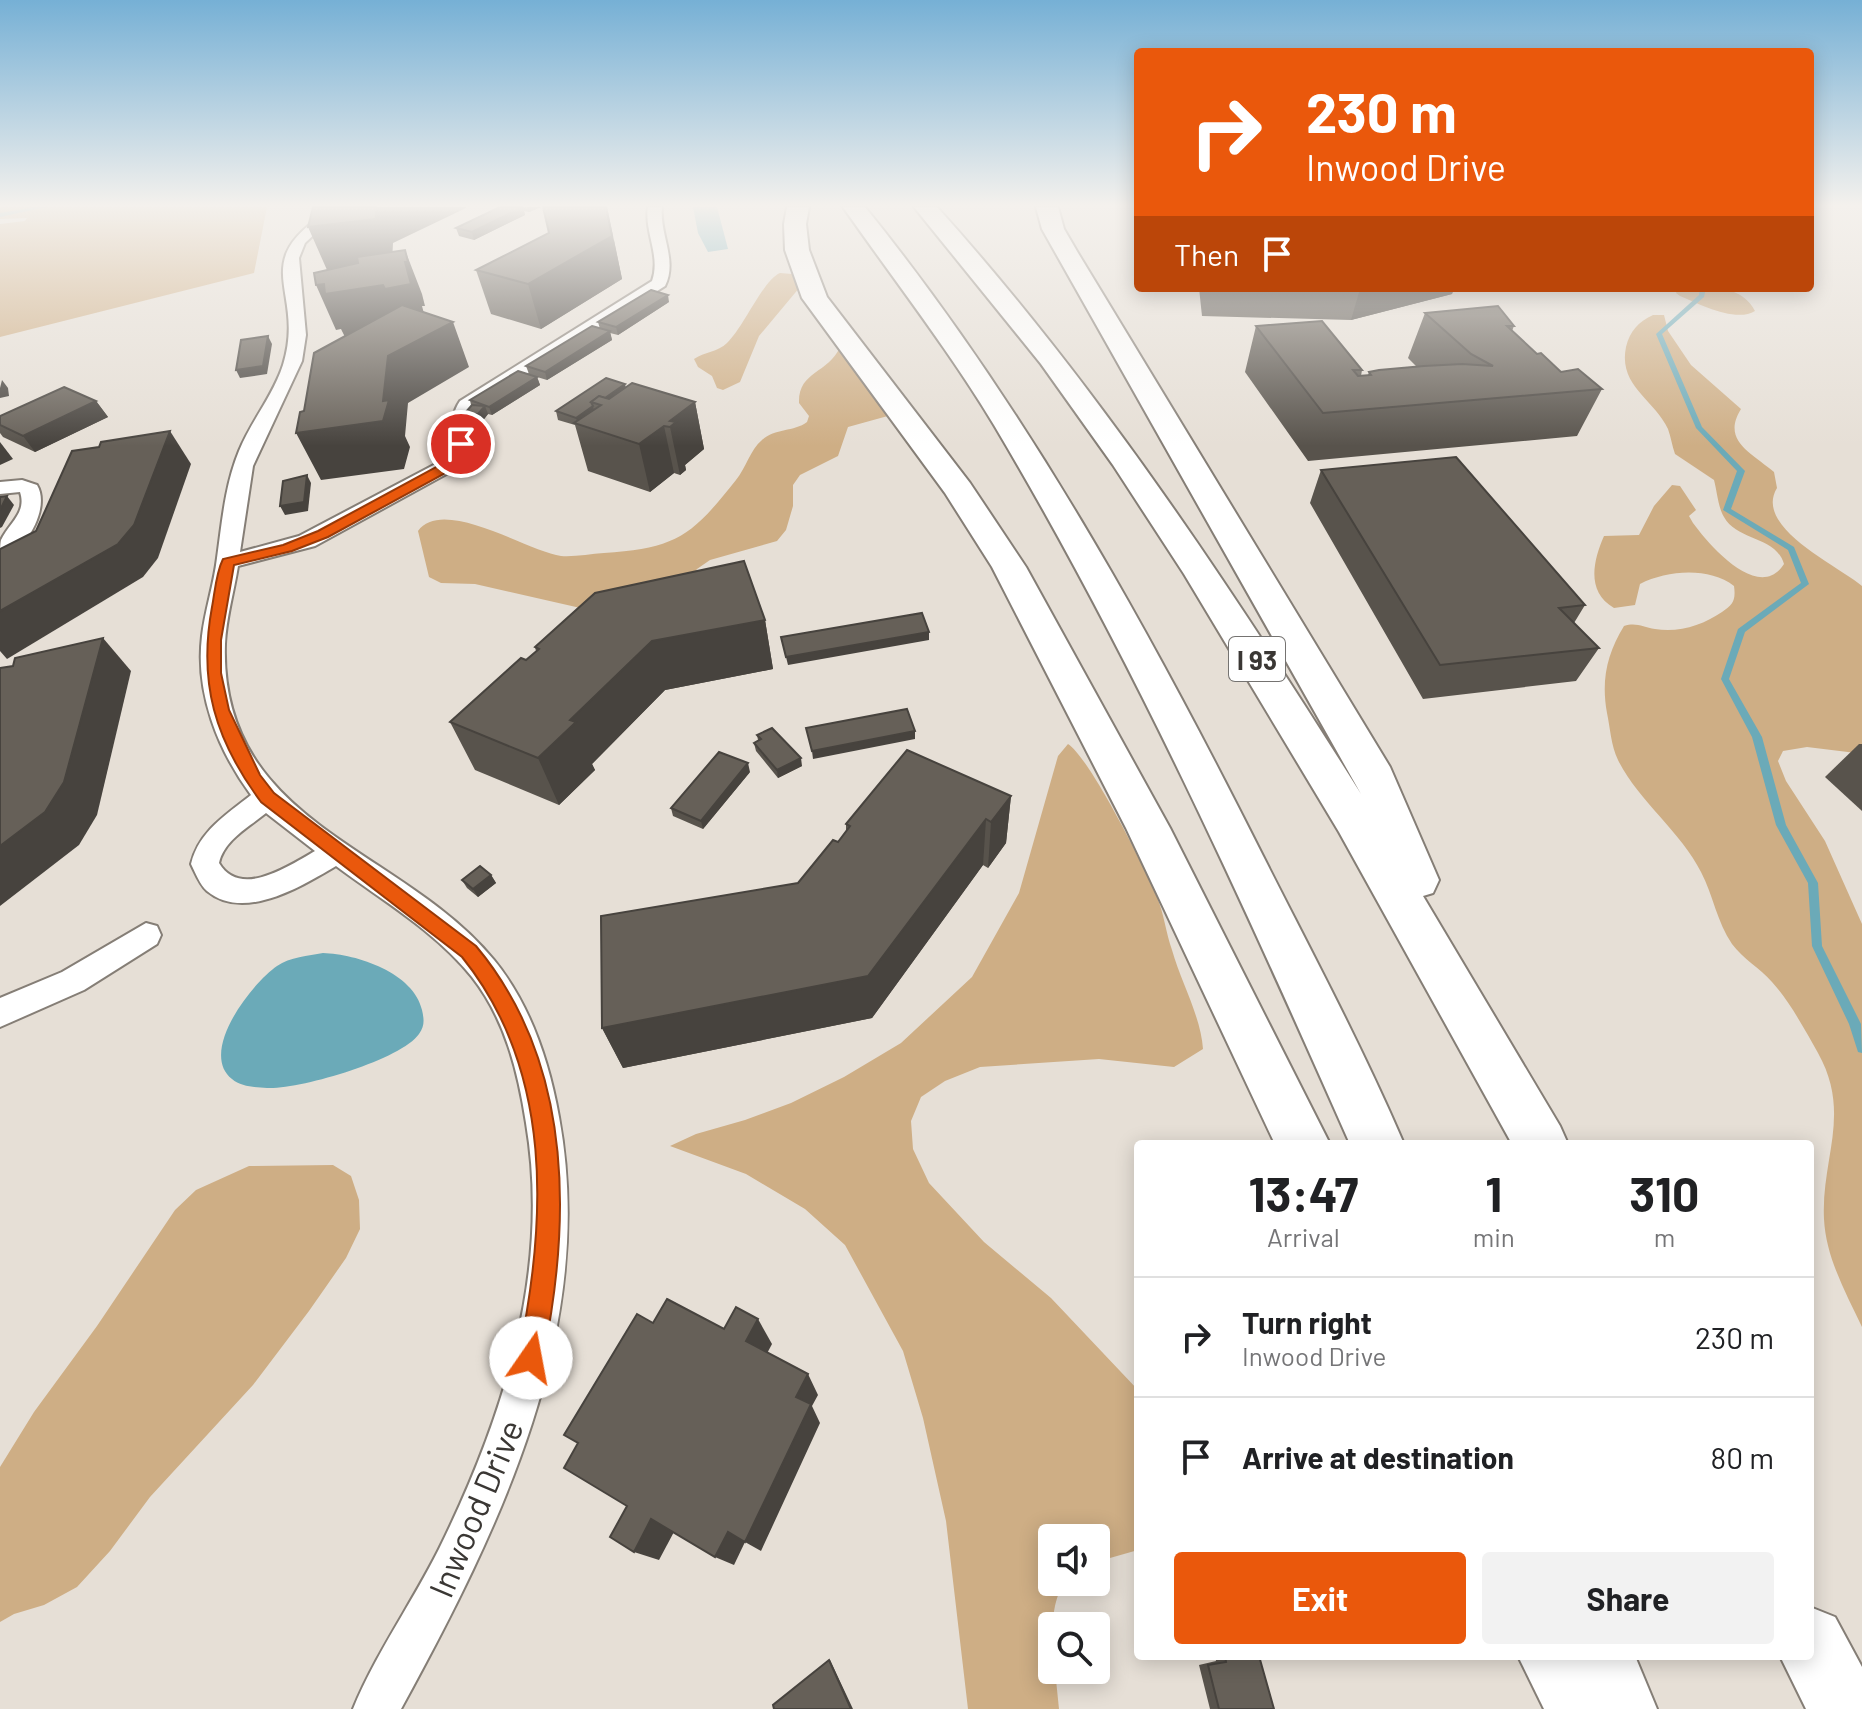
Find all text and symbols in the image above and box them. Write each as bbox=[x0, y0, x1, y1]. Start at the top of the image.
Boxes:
text: 230 m bbox=[1306, 77, 1457, 144]
icon: right bbox=[1174, 80, 1278, 184]
text: Inwood Drive bbox=[1306, 145, 1506, 188]
icon: arrive bbox=[1255, 232, 1299, 276]
text: Then bbox=[1174, 236, 1239, 272]
pin bbox=[427, 410, 495, 478]
icon: arrive bbox=[439, 422, 483, 466]
road number: I 93 bbox=[1229, 637, 1285, 681]
text: 13:47 bbox=[1248, 1164, 1358, 1222]
text: 1 bbox=[1485, 1164, 1502, 1222]
text: 310 bbox=[1629, 1164, 1699, 1222]
text: Arrival bbox=[1267, 1221, 1340, 1252]
text: min bbox=[1473, 1221, 1515, 1252]
text: m bbox=[1654, 1221, 1675, 1252]
text: Turn right bbox=[1242, 1304, 1372, 1340]
icon: right bbox=[1174, 1315, 1218, 1359]
position arrow bbox=[489, 1316, 573, 1400]
text: 230 m bbox=[1695, 1319, 1774, 1355]
text: Inwood Drive bbox=[1242, 1340, 1386, 1371]
street label: Inwood Drive bbox=[419, 1413, 531, 1603]
icon: arrive bbox=[1174, 1435, 1218, 1479]
text: Arrive at destination bbox=[1242, 1439, 1514, 1475]
text: 80 m bbox=[1711, 1439, 1774, 1475]
map controls bbox=[1038, 1524, 1110, 1684]
button: sound bbox=[1038, 1524, 1110, 1596]
button: Exit bbox=[1174, 1552, 1466, 1644]
button: Share bbox=[1482, 1552, 1774, 1644]
button: search bbox=[1038, 1612, 1110, 1684]

